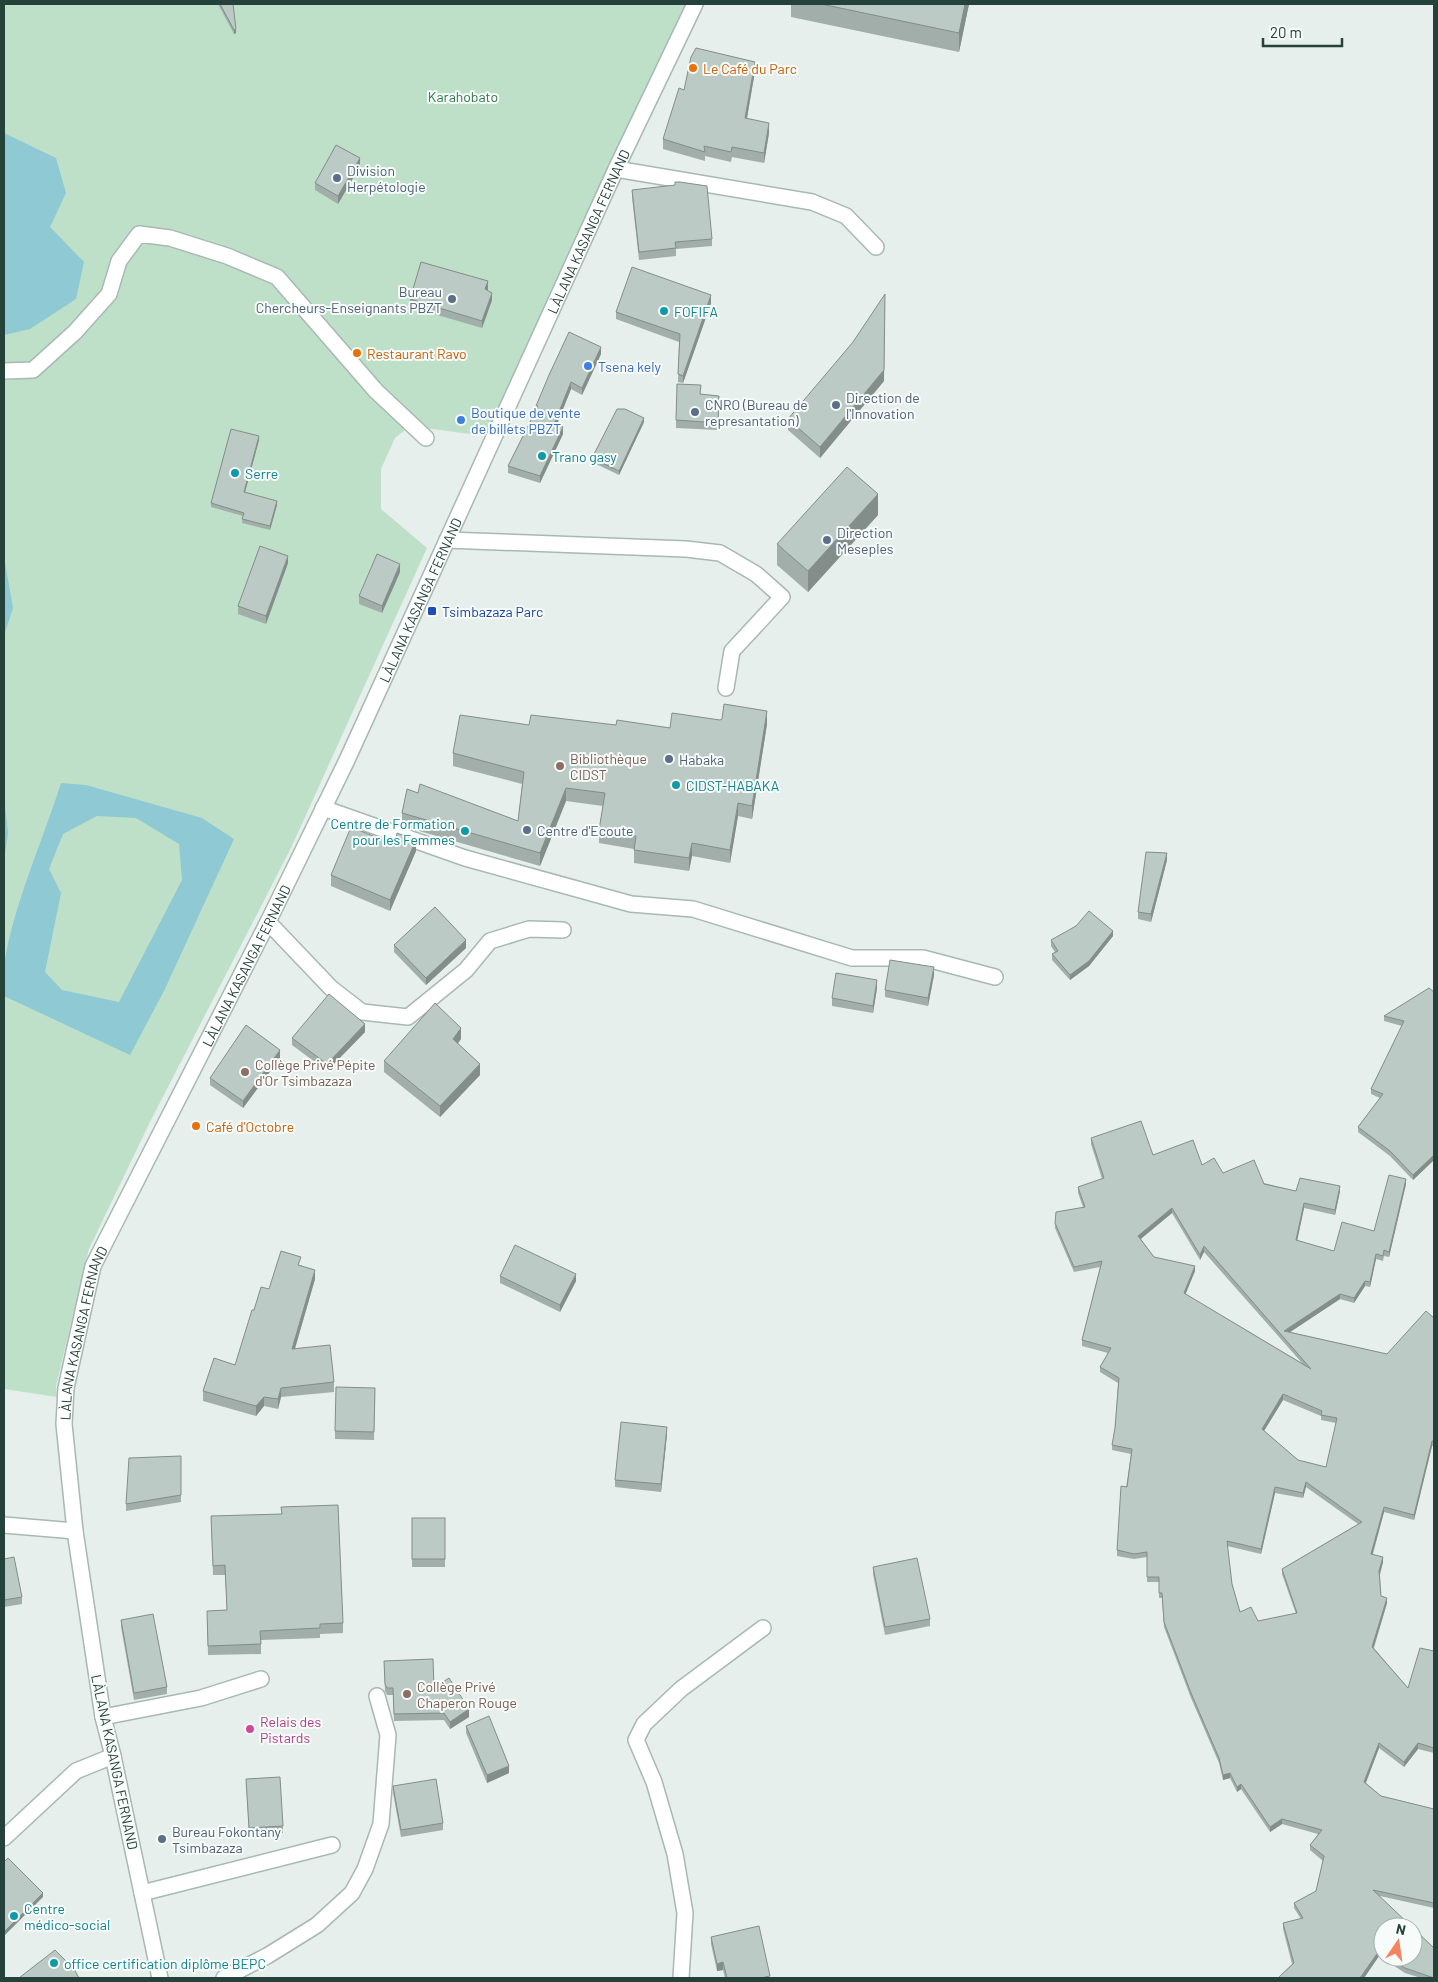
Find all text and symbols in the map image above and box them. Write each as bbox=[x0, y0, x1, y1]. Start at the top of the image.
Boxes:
scale bar bbox=[1263, 15, 1342, 47]
text: 20 m bbox=[1270, 23, 1302, 41]
place label: Le Café du Parc bbox=[703, 60, 797, 77]
marker: Le Café du Parc bbox=[687, 62, 699, 74]
park label: Karahobato bbox=[428, 88, 498, 105]
street label: LÀLANA KASANGA FERNAND bbox=[543, 146, 633, 316]
place label: Division Herpétologie bbox=[347, 162, 426, 195]
marker: Division Herpétologie bbox=[331, 172, 343, 184]
place label: Bureau Chercheurs-Enseignants PBZT bbox=[256, 283, 442, 316]
marker: Bureau Chercheurs-Enseignants PBZT bbox=[446, 293, 458, 305]
place label: FOFIFA bbox=[674, 303, 718, 320]
marker: FOFIFA bbox=[658, 305, 670, 317]
place label: Restaurant Ravo bbox=[367, 345, 467, 362]
marker: Restaurant Ravo bbox=[351, 347, 363, 359]
place label: Tsena kely bbox=[598, 358, 661, 375]
marker: Tsena kely bbox=[582, 360, 594, 372]
place label: Direction de l'Innovation bbox=[846, 389, 920, 422]
place label: CNRO (Bureau de represantation) bbox=[705, 396, 808, 429]
marker: Direction de l'Innovation bbox=[830, 399, 842, 411]
place label: Boutique de vente de billets PBZT bbox=[471, 404, 581, 437]
marker: CNRO (Bureau de represantation) bbox=[689, 406, 701, 418]
marker: Boutique de vente de billets PBZT bbox=[455, 414, 467, 426]
place label: Trano gasy bbox=[552, 448, 617, 465]
marker: Trano gasy bbox=[536, 450, 548, 462]
place label: Serre bbox=[245, 465, 278, 482]
marker: Serre bbox=[229, 467, 241, 479]
street label: LÀLANA KASANGA FERNAND bbox=[375, 515, 465, 685]
place label: Direction Meseples bbox=[837, 524, 894, 557]
marker: Direction Meseples bbox=[821, 534, 833, 546]
place label: Tsimbazaza Parc bbox=[442, 603, 543, 620]
marker: Tsimbazaza Parc bbox=[426, 605, 438, 617]
place label: Bibliothèque CIDST bbox=[570, 750, 647, 783]
place label: Habaka bbox=[679, 751, 724, 768]
marker: Habaka bbox=[663, 753, 675, 765]
marker: Bibliothèque CIDST bbox=[554, 760, 566, 772]
place label: CIDST-HABAKA bbox=[686, 777, 780, 794]
marker: CIDST-HABAKA bbox=[670, 779, 682, 791]
place label: Centre de Formation pour les Femmes bbox=[331, 815, 455, 848]
place label: Centre d'Ecoute bbox=[537, 822, 634, 839]
marker: Centre d'Ecoute bbox=[521, 824, 533, 836]
marker: Centre de Formation pour les Femmes bbox=[459, 825, 471, 837]
street label: LÀLANA KASANGA FERNAND bbox=[198, 882, 293, 1049]
place label: Collège Privé Pépite d'Or Tsimbazaza bbox=[255, 1056, 376, 1089]
marker: Collège Privé Pépite d'Or Tsimbazaza bbox=[239, 1066, 251, 1078]
place label: Café d'Octobre bbox=[206, 1118, 294, 1135]
marker: Café d'Octobre bbox=[190, 1120, 202, 1132]
street label: LÀLANA KASANGA FERNAND bbox=[56, 1243, 110, 1421]
street label: LÀLANA KASANGA FERNAND bbox=[88, 1673, 142, 1851]
place label: Collège Privé Chaperon Rouge bbox=[417, 1678, 517, 1711]
marker: Collège Privé Chaperon Rouge bbox=[401, 1688, 413, 1700]
place label: Relais des Pistards bbox=[260, 1713, 321, 1746]
marker: Relais des Pistards bbox=[244, 1723, 256, 1735]
place label: Bureau Fokontany Tsimbazaza bbox=[172, 1823, 282, 1856]
marker: Bureau Fokontany Tsimbazaza bbox=[156, 1833, 168, 1845]
place label: Centre médico-social bbox=[24, 1900, 110, 1933]
marker: Centre médico-social bbox=[8, 1910, 20, 1922]
north arrow bbox=[1373, 1917, 1423, 1967]
text: N bbox=[1395, 1920, 1407, 1938]
place label: office certification diplôme BEPC bbox=[64, 1955, 266, 1972]
marker: office certification diplôme BEPC bbox=[48, 1957, 60, 1969]

